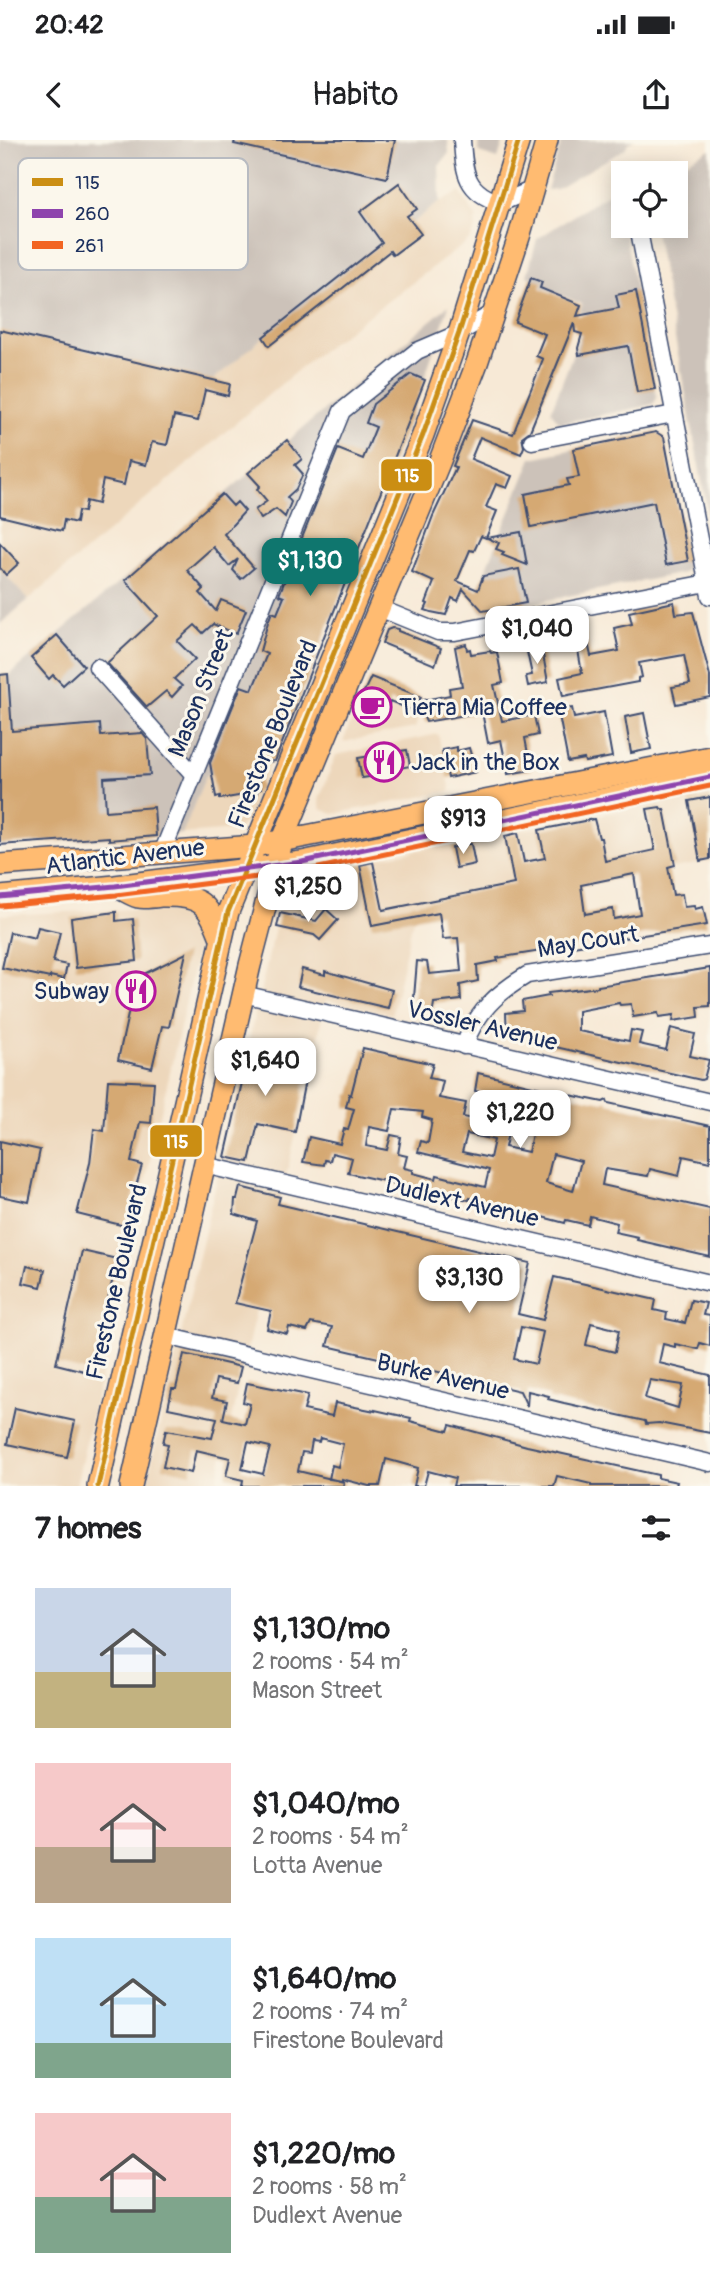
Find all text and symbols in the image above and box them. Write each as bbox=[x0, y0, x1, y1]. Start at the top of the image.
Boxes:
text: 20:42 bbox=[35, 9, 104, 41]
text: Habito bbox=[312, 75, 398, 115]
icon: back bbox=[35, 76, 73, 114]
icon: share bbox=[637, 76, 675, 114]
legend bbox=[18, 158, 248, 270]
map controls bbox=[611, 161, 688, 238]
button: locate bbox=[611, 161, 688, 238]
text: 115 bbox=[75, 171, 100, 195]
text: 260 bbox=[75, 202, 110, 226]
text: 261 bbox=[75, 234, 104, 258]
line badge: 115 bbox=[380, 458, 433, 492]
text: 115 bbox=[394, 464, 420, 488]
pin: $1,130 bbox=[253, 538, 367, 598]
text: $1,130 bbox=[278, 546, 342, 575]
pin: $1,040 bbox=[480, 606, 594, 666]
text: $1,040 bbox=[501, 614, 573, 643]
street label: Mason Street bbox=[162, 624, 240, 761]
street label: Firestone Boulevard bbox=[222, 636, 324, 832]
cafe icon: Tierra Mia Coffee bbox=[351, 686, 393, 728]
place label: Tierra Mia Coffee bbox=[399, 693, 567, 722]
restaurant icon: Jack in the Box bbox=[363, 741, 405, 783]
place label: Jack in the Box bbox=[411, 748, 560, 777]
pin: $913 bbox=[422, 796, 504, 856]
text: $913 bbox=[440, 804, 486, 833]
street label: Atlantic Avenue bbox=[44, 833, 206, 881]
pin: $1,250 bbox=[251, 864, 365, 924]
text: $1,250 bbox=[274, 872, 342, 901]
street label: May Court bbox=[535, 920, 641, 964]
restaurant icon: Subway bbox=[115, 970, 157, 1012]
place label: Subway bbox=[34, 977, 109, 1006]
street label: Vossler Avenue bbox=[404, 995, 560, 1057]
pin: $1,640 bbox=[208, 1038, 322, 1098]
text: $1,640 bbox=[230, 1046, 300, 1075]
pin: $1,220 bbox=[463, 1090, 577, 1150]
text: $1,220 bbox=[486, 1098, 554, 1127]
line badge: 115 bbox=[149, 1124, 203, 1158]
text: 115 bbox=[163, 1130, 189, 1154]
street label: Dudlext Avenue bbox=[382, 1170, 542, 1234]
street label: Firestone Boulevard bbox=[80, 1181, 154, 1383]
pin: $3,130 bbox=[412, 1256, 526, 1315]
text: $3,130 bbox=[435, 1263, 503, 1292]
street label: Burke Avenue bbox=[374, 1348, 512, 1406]
icon: filters bbox=[637, 1509, 675, 1547]
text: 7 homes bbox=[35, 1510, 142, 1547]
text: $1,130/mo bbox=[252, 1610, 390, 1647]
icon: home bbox=[91, 1616, 175, 1700]
text: 2 rooms · 54 m² bbox=[252, 1647, 409, 1676]
text: Mason Street bbox=[252, 1676, 382, 1705]
text: $1,040/mo bbox=[252, 1785, 400, 1822]
icon: home bbox=[91, 1791, 175, 1875]
text: 2 rooms · 54 m² bbox=[252, 1822, 409, 1851]
text: Lotta Avenue bbox=[252, 1851, 382, 1880]
text: $1,640/mo bbox=[252, 1960, 396, 1997]
icon: home bbox=[91, 1966, 175, 2050]
text: 2 rooms · 74 m² bbox=[252, 1997, 408, 2026]
text: Firestone Boulevard bbox=[252, 2026, 444, 2055]
text: $1,220/mo bbox=[252, 2135, 395, 2172]
icon: home bbox=[91, 2141, 175, 2225]
text: 2 rooms · 58 m² bbox=[252, 2172, 407, 2201]
text: Dudlext Avenue bbox=[252, 2201, 402, 2230]

